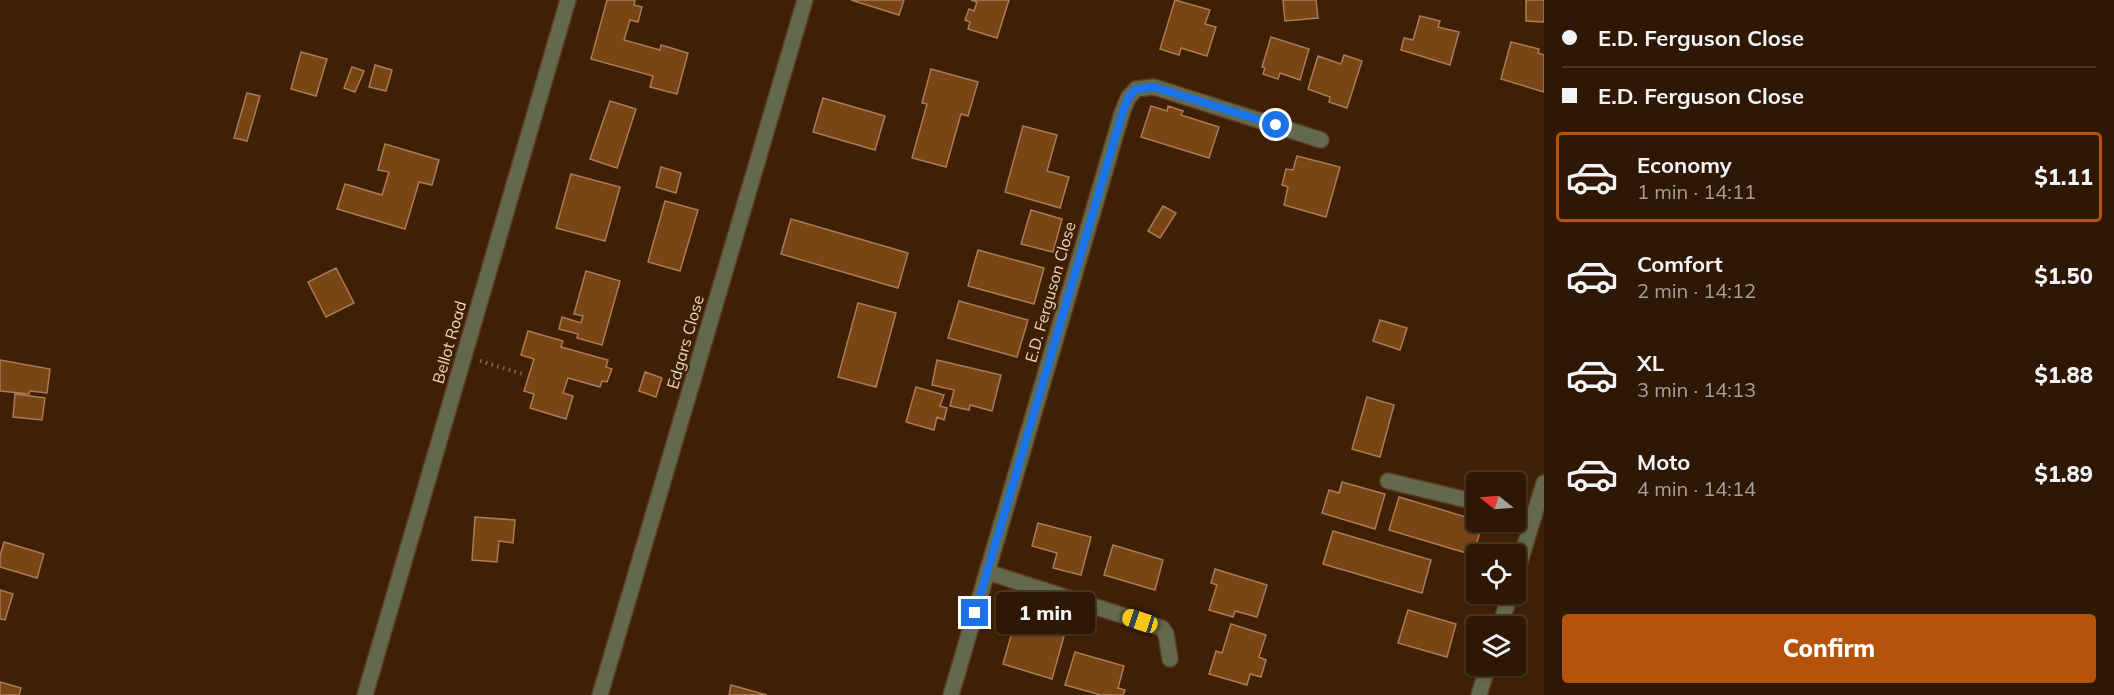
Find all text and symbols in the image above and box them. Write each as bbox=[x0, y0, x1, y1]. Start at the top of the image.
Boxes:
text: E.D. Ferguson Close bbox=[1598, 24, 1804, 52]
text: E.D. Ferguson Close bbox=[1598, 82, 1804, 110]
route start bbox=[1262, 111, 1289, 138]
icon: car bbox=[1565, 150, 1619, 204]
text: Economy bbox=[1637, 151, 1732, 179]
text: $1.11 bbox=[2034, 163, 2093, 191]
text: 1 min · 14:11 bbox=[1637, 179, 1756, 204]
street label: E.D. Ferguson Close bbox=[1020, 219, 1080, 365]
icon: car bbox=[1565, 249, 1619, 303]
text: Comfort bbox=[1637, 250, 1723, 278]
text: $1.50 bbox=[2034, 262, 2093, 290]
text: 2 min · 14:12 bbox=[1637, 278, 1756, 303]
street label: Edgars Close bbox=[662, 293, 708, 391]
street label: Bellot Road bbox=[428, 298, 470, 386]
icon: car bbox=[1565, 348, 1619, 402]
text: XL bbox=[1637, 349, 1664, 377]
text: $1.88 bbox=[2034, 361, 2093, 389]
text: 3 min · 14:13 bbox=[1637, 377, 1756, 402]
icon: car bbox=[1565, 447, 1619, 501]
text: Moto bbox=[1637, 448, 1690, 476]
text: $1.89 bbox=[2034, 460, 2093, 488]
north arrow bbox=[1466, 472, 1526, 532]
map controls bbox=[1466, 472, 1526, 676]
text: 4 min · 14:14 bbox=[1637, 476, 1756, 501]
button: locate bbox=[1466, 544, 1526, 604]
callout: 1 min bbox=[996, 592, 1095, 634]
route end bbox=[961, 599, 988, 626]
text: 1 min bbox=[1019, 600, 1072, 625]
car bbox=[1120, 607, 1160, 635]
button: Confirm bbox=[1562, 614, 2096, 683]
button: layers bbox=[1466, 616, 1526, 676]

